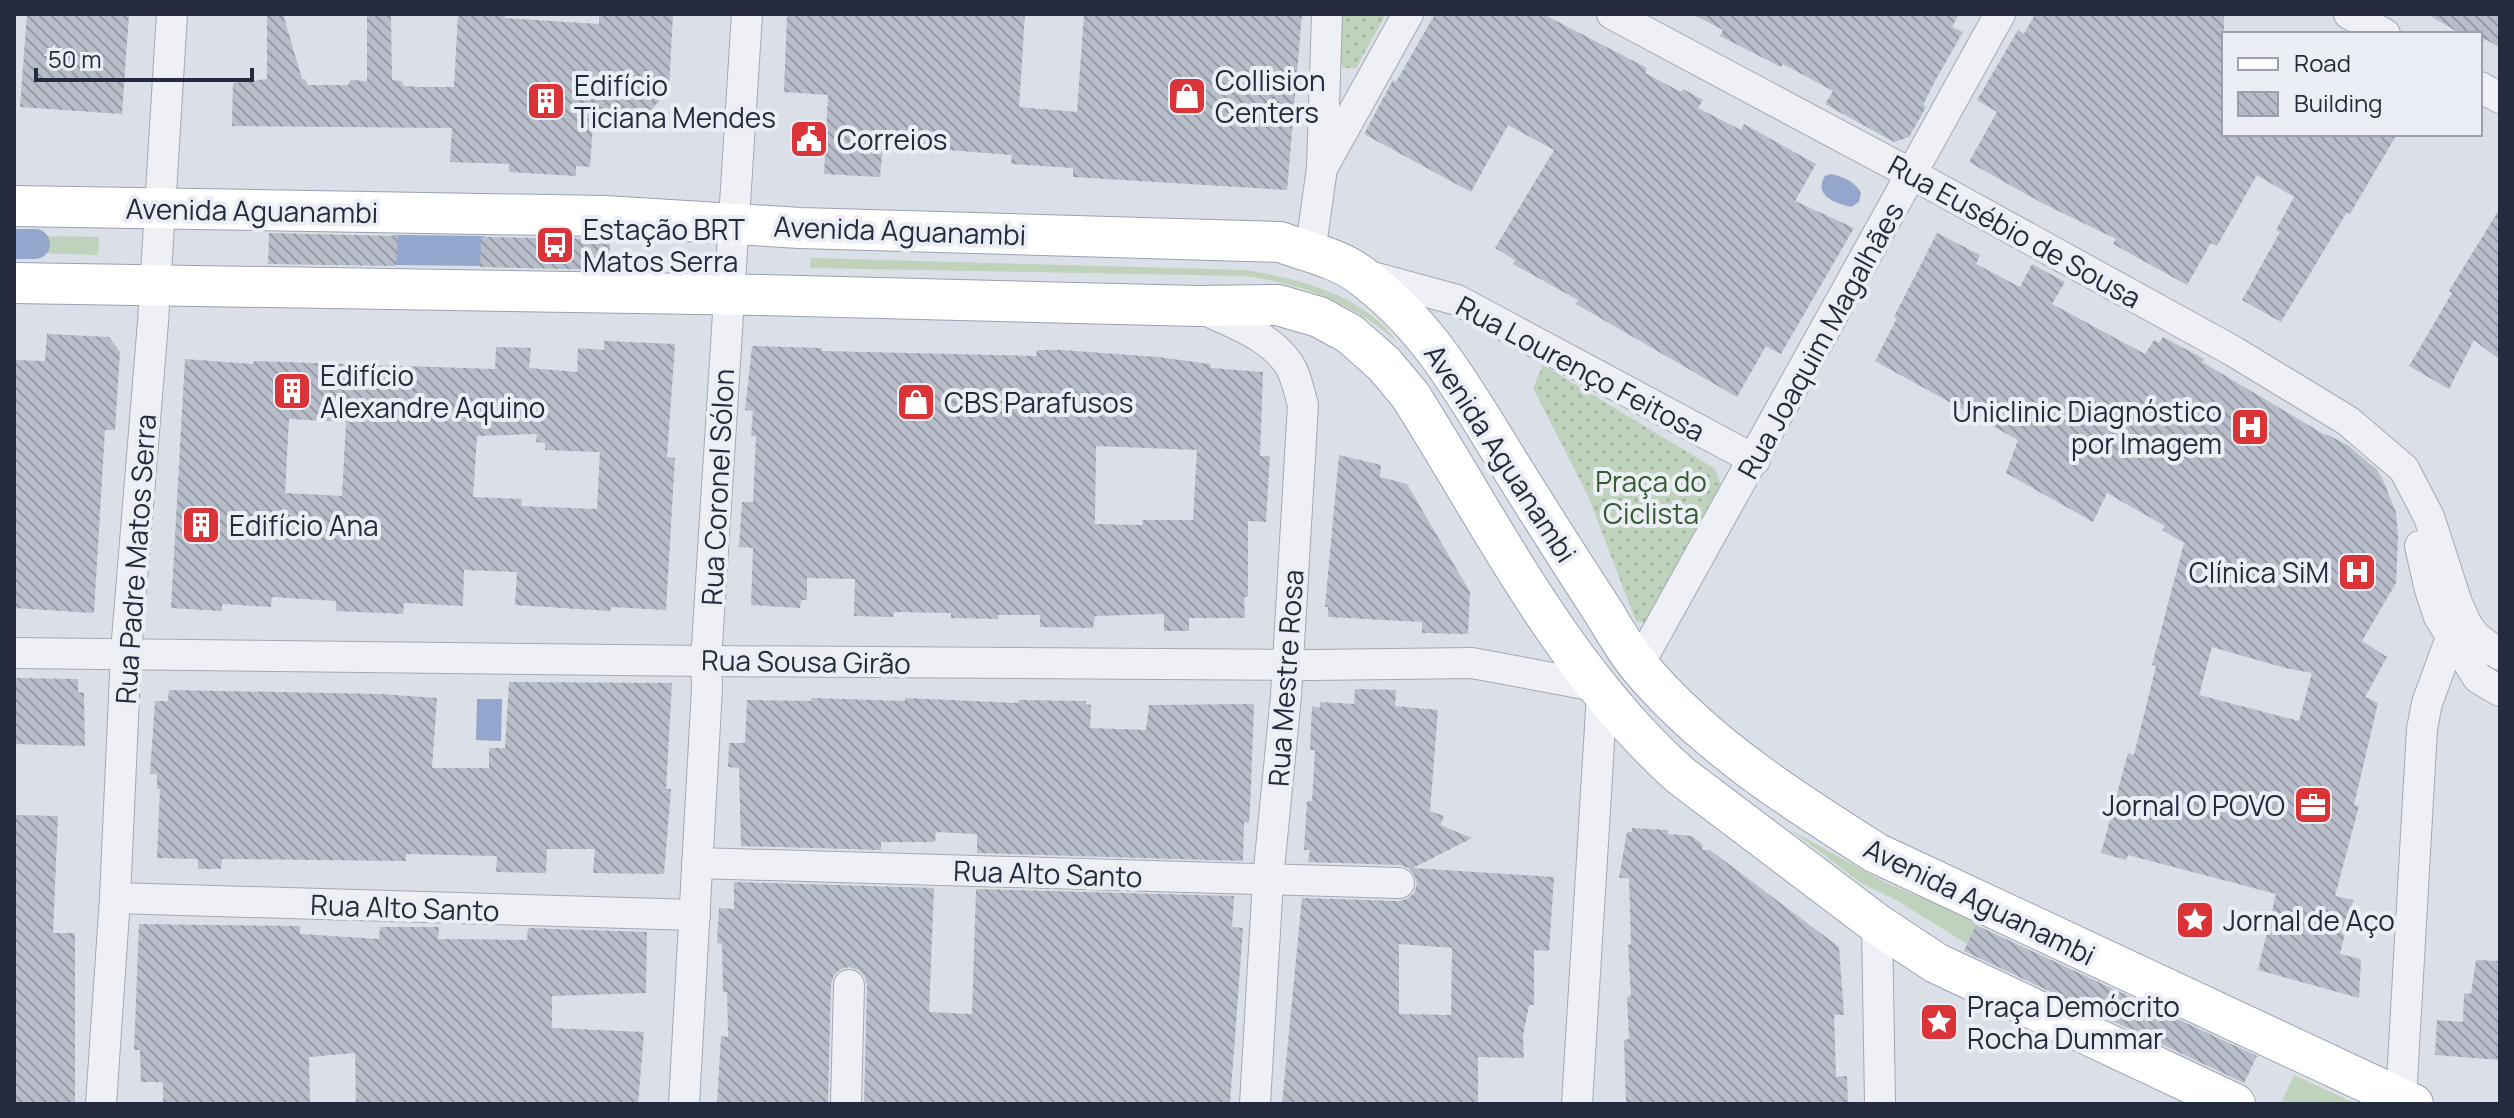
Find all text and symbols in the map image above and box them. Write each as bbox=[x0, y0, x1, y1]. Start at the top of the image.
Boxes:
scale bar bbox=[36, 32, 252, 82]
legend bbox=[2222, 32, 2482, 136]
text: 50 m bbox=[48, 42, 102, 75]
text: Road bbox=[2294, 46, 2351, 79]
place label: Collision Centers bbox=[1215, 61, 1326, 131]
place label: Edifício Ticiana Mendes bbox=[574, 66, 776, 136]
shop icon: Collision Centers bbox=[1166, 75, 1208, 117]
building icon: Edifício Ticiana Mendes bbox=[525, 80, 567, 122]
text: Building bbox=[2294, 86, 2382, 119]
public building icon: Correios bbox=[788, 118, 830, 160]
place label: Correios bbox=[837, 120, 948, 158]
street label: Rua Eusébio de Sousa bbox=[1882, 146, 2148, 316]
street label: Avenida Aguanambi bbox=[125, 189, 379, 231]
street label: Rua Joaquim Magalhães bbox=[1728, 195, 1912, 485]
street label: Avenida Aguanambi bbox=[773, 207, 1027, 253]
place label: Estação BRT Matos Serra bbox=[583, 210, 745, 280]
bus stop icon: Estação BRT Matos Serra bbox=[534, 224, 576, 266]
street label: Rua Lourenço Feitosa bbox=[1450, 286, 1712, 450]
street label: Avenida Aguanambi bbox=[1416, 337, 1586, 569]
place label: Edifício Alexandre Aquino bbox=[320, 356, 545, 426]
street label: Rua Coronel Sólon bbox=[692, 368, 742, 606]
building icon: Edifício Alexandre Aquino bbox=[271, 370, 313, 412]
shop icon: CBS Parafusos bbox=[895, 381, 937, 423]
place label: CBS Parafusos bbox=[944, 383, 1133, 421]
place label: Uniclinic Diagnóstico por Imagem bbox=[1952, 392, 2222, 462]
hospital icon: Uniclinic Diagnóstico por Imagem bbox=[2229, 406, 2271, 448]
street label: Rua Padre Matos Serra bbox=[106, 413, 164, 705]
park label: Praça do Ciclista bbox=[1595, 462, 1707, 532]
building icon: Edifício Ana bbox=[180, 504, 222, 546]
place label: Edifício Ana bbox=[229, 506, 379, 544]
hospital icon: Clínica SiM bbox=[2336, 551, 2378, 593]
place label: Clínica SiM bbox=[2189, 553, 2329, 591]
street label: Rua Mestre Rosa bbox=[1258, 568, 1312, 788]
street label: Rua Sousa Girão bbox=[701, 640, 911, 682]
office icon: Jornal O POVO bbox=[2292, 784, 2334, 826]
place label: Jornal O POVO bbox=[2102, 786, 2285, 824]
street label: Avenida Aguanambi bbox=[1858, 829, 2102, 973]
street label: Rua Alto Santo bbox=[953, 851, 1143, 895]
street label: Rua Alto Santo bbox=[310, 885, 500, 929]
place icon: Jornal de Aço bbox=[2174, 899, 2216, 941]
place label: Jornal de Aço bbox=[2223, 901, 2395, 939]
place label: Praça Demócrito Rocha Dummar bbox=[1967, 987, 2180, 1057]
place icon: Praça Demócrito Rocha Dummar bbox=[1918, 1001, 1960, 1043]

